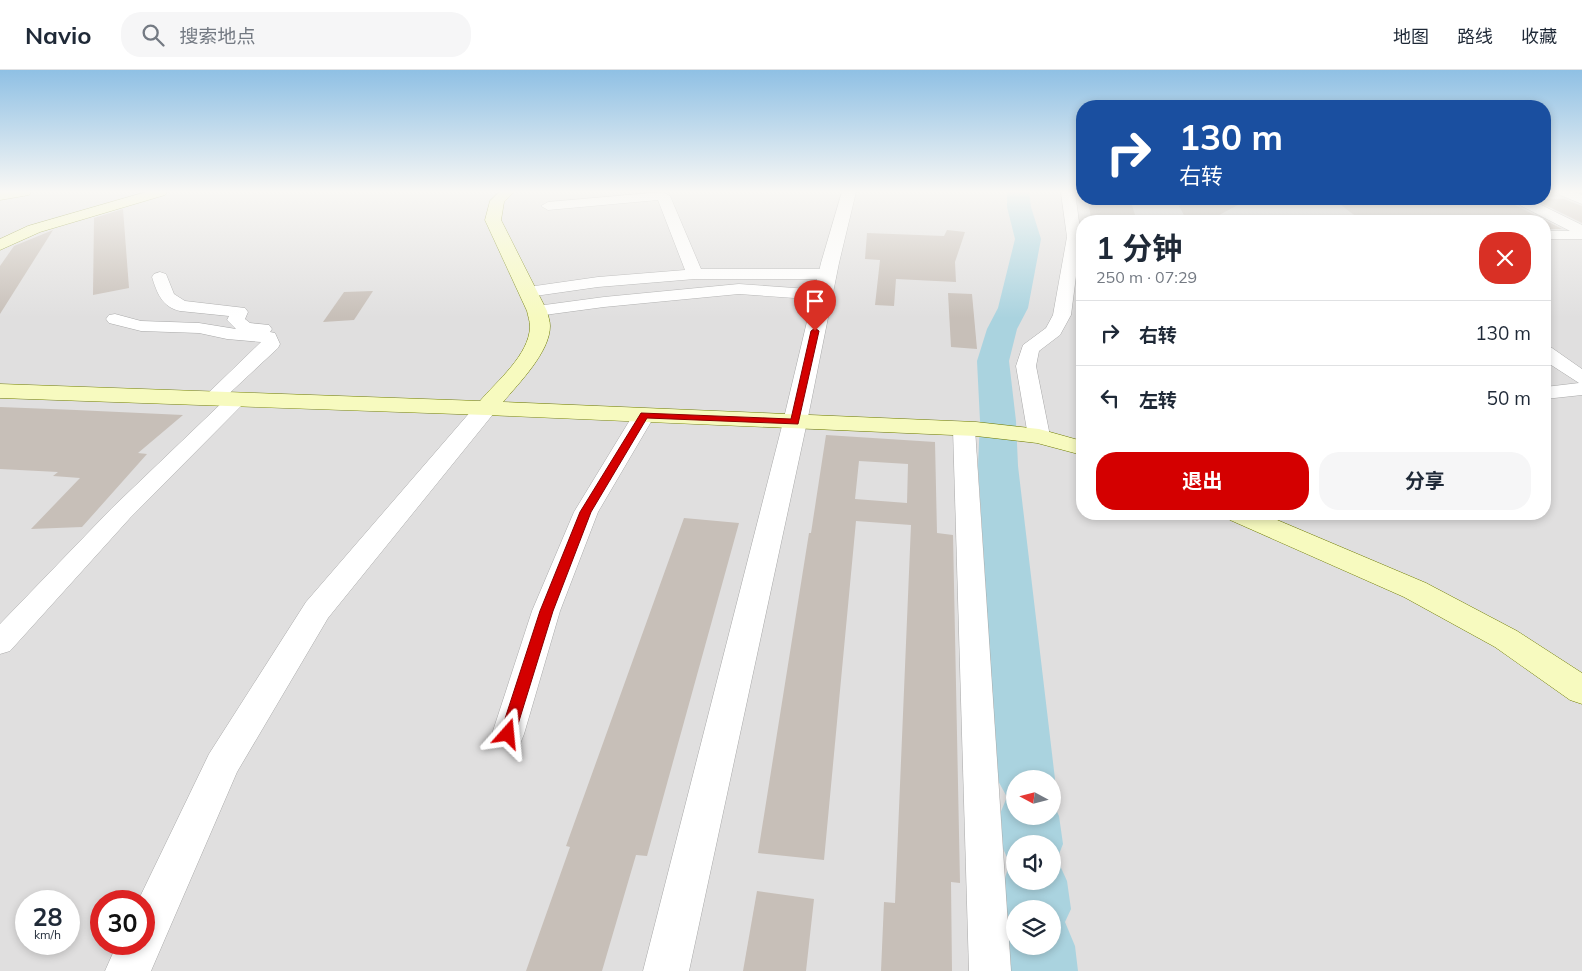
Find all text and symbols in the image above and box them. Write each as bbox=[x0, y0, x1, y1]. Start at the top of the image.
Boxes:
search box bbox=[121, 12, 471, 57]
text: Navio bbox=[25, 20, 91, 50]
icon: search bbox=[139, 21, 167, 49]
text: 搜索地点 bbox=[179, 24, 255, 48]
text: 地图 bbox=[1393, 25, 1429, 48]
text: 路线 bbox=[1457, 25, 1493, 48]
text: 收藏 bbox=[1521, 25, 1557, 48]
text: 130 m bbox=[1179, 115, 1283, 159]
icon: right bbox=[1096, 120, 1161, 185]
text: 右转 bbox=[1179, 162, 1223, 190]
text: 1 分钟 bbox=[1096, 229, 1182, 267]
button: close bbox=[1479, 232, 1531, 284]
text: 250 m · 07:29 bbox=[1096, 267, 1197, 287]
pin bbox=[794, 280, 836, 331]
icon: arrive bbox=[801, 287, 829, 315]
icon: right bbox=[1096, 319, 1124, 347]
text: 130 m bbox=[1475, 321, 1531, 345]
text: 右转 bbox=[1139, 323, 1177, 347]
icon: left bbox=[1096, 384, 1124, 412]
text: 50 m bbox=[1487, 386, 1531, 410]
text: 左转 bbox=[1139, 388, 1177, 412]
button: 退出 bbox=[1096, 452, 1309, 510]
button: 分享 bbox=[1319, 452, 1531, 510]
position arrow bbox=[481, 707, 533, 759]
north arrow bbox=[1006, 770, 1061, 825]
map controls bbox=[1006, 770, 1061, 955]
button: sound bbox=[1006, 835, 1061, 890]
speed limit sign: 30 bbox=[90, 890, 155, 955]
button: layers bbox=[1006, 900, 1061, 955]
text: 28 bbox=[32, 901, 63, 932]
text: km/h bbox=[34, 927, 61, 942]

